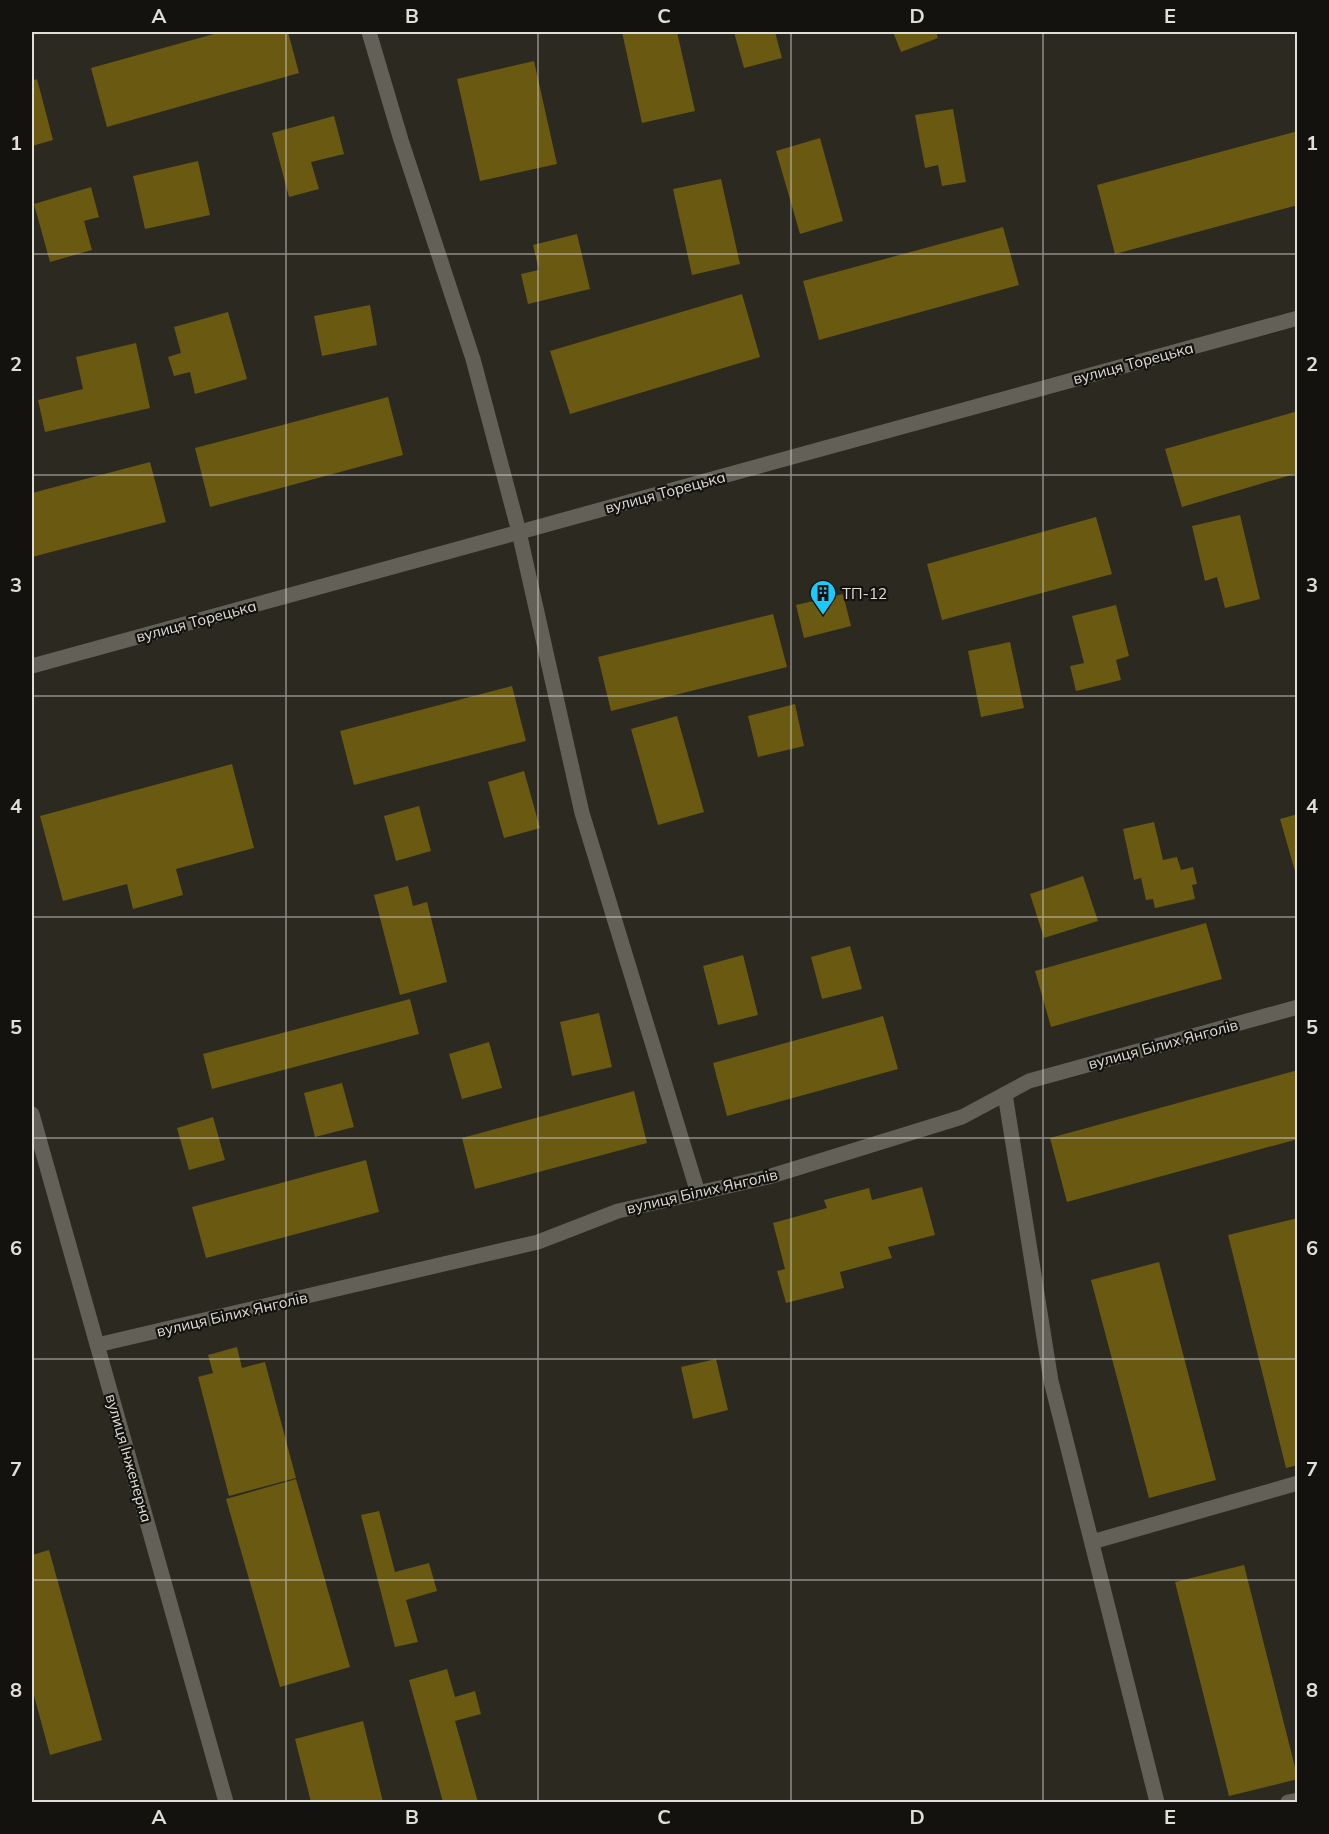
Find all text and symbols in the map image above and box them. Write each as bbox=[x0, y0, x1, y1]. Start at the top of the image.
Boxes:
text: A bbox=[152, 3, 167, 28]
text: B bbox=[405, 3, 419, 28]
text: C bbox=[657, 3, 671, 28]
text: D bbox=[909, 3, 925, 28]
text: E bbox=[1164, 3, 1176, 28]
text: 1 bbox=[10, 130, 22, 155]
text: 1 bbox=[1306, 130, 1318, 155]
street label: вулиця Торецька bbox=[1071, 338, 1195, 388]
text: 2 bbox=[10, 351, 22, 376]
text: 2 bbox=[1306, 351, 1318, 376]
street label: вулиця Торецька bbox=[603, 467, 727, 517]
text: 3 bbox=[10, 572, 22, 597]
text: 3 bbox=[1306, 572, 1318, 597]
building icon: ТП-12 bbox=[808, 578, 838, 616]
place label: ТП-12 bbox=[842, 584, 887, 603]
street label: вулиця Торецька bbox=[134, 596, 258, 646]
text: 4 bbox=[10, 793, 22, 818]
text: 4 bbox=[1306, 793, 1318, 818]
text: 5 bbox=[10, 1014, 22, 1039]
text: 5 bbox=[1306, 1014, 1318, 1039]
street label: вулиця Білих Янголів bbox=[1086, 1015, 1240, 1073]
street label: вулиця Білих Янголів bbox=[625, 1164, 779, 1218]
text: 6 bbox=[10, 1235, 22, 1260]
text: 6 bbox=[1306, 1235, 1318, 1260]
street label: вулиця Білих Янголів bbox=[155, 1287, 309, 1341]
street label: вулиця Інженерна bbox=[102, 1391, 156, 1525]
text: 7 bbox=[10, 1456, 22, 1481]
text: 7 bbox=[1306, 1456, 1318, 1481]
text: 8 bbox=[10, 1677, 22, 1702]
text: 8 bbox=[1306, 1677, 1318, 1702]
text: A bbox=[152, 1804, 167, 1829]
text: B bbox=[405, 1804, 419, 1829]
text: C bbox=[657, 1804, 671, 1829]
text: D bbox=[909, 1804, 925, 1829]
text: E bbox=[1164, 1804, 1176, 1829]

